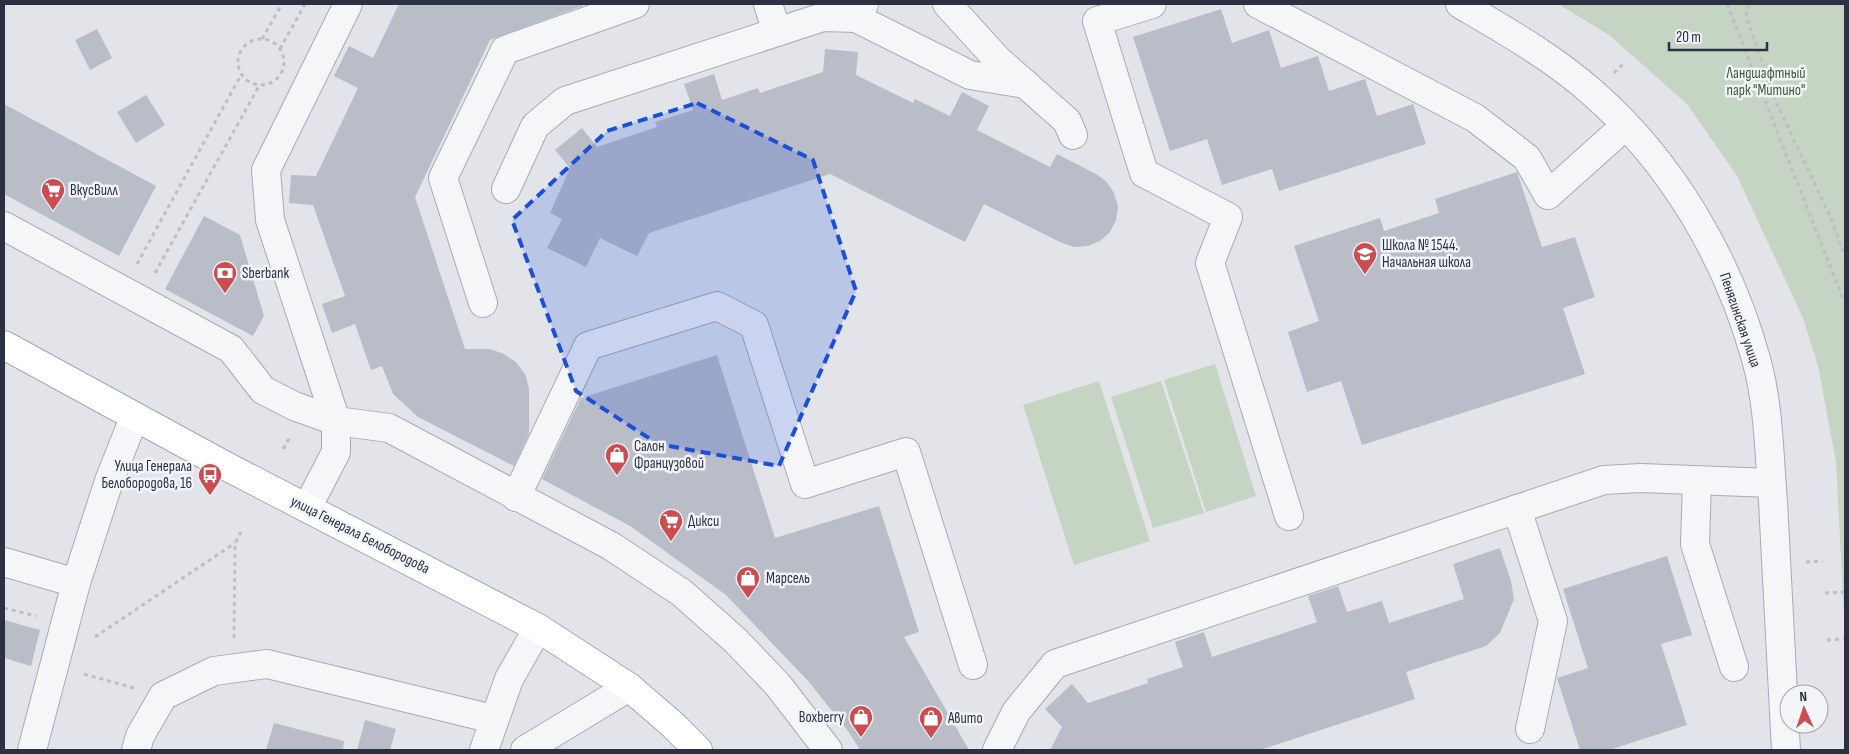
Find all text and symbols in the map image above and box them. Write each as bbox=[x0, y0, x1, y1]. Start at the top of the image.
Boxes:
scale bar bbox=[1669, 20, 1766, 52]
text: 20 m bbox=[1676, 28, 1701, 47]
park label: Ландшафтный парк "Митино" bbox=[1726, 64, 1805, 100]
supermarket icon: ВкусВилл bbox=[40, 177, 66, 211]
place label: ВкусВилл bbox=[70, 181, 118, 200]
place label: Школа № 1544. Начальная школа bbox=[1382, 236, 1471, 272]
school or university icon: Школа № 1544. Начальная школа bbox=[1352, 241, 1378, 275]
bank icon: Sberbank bbox=[212, 260, 238, 294]
place label: Sberbank bbox=[242, 264, 289, 283]
street label: Пенягинская улица bbox=[1715, 270, 1765, 370]
place label: Салон Французовой bbox=[634, 437, 704, 473]
shop icon: Салон Французовой bbox=[604, 442, 630, 476]
place label: Улица Генерала Белобородова, 16 bbox=[101, 457, 192, 493]
bus stop icon: Улица Генерала Белобородова, 16 bbox=[197, 462, 223, 496]
street label: улица Генерала Белобородова bbox=[287, 492, 433, 578]
supermarket icon: Дикси bbox=[658, 508, 684, 542]
place label: Дикси bbox=[688, 512, 719, 531]
shop icon: Марсель bbox=[735, 565, 761, 599]
place label: Марсель bbox=[766, 569, 810, 588]
north arrow bbox=[1779, 684, 1829, 734]
text: N bbox=[1799, 688, 1808, 705]
shop icon: Boxberry bbox=[848, 704, 874, 738]
shop icon: Авито bbox=[918, 705, 944, 739]
place label: Boxberry bbox=[799, 708, 844, 727]
place label: Авито bbox=[947, 709, 983, 728]

